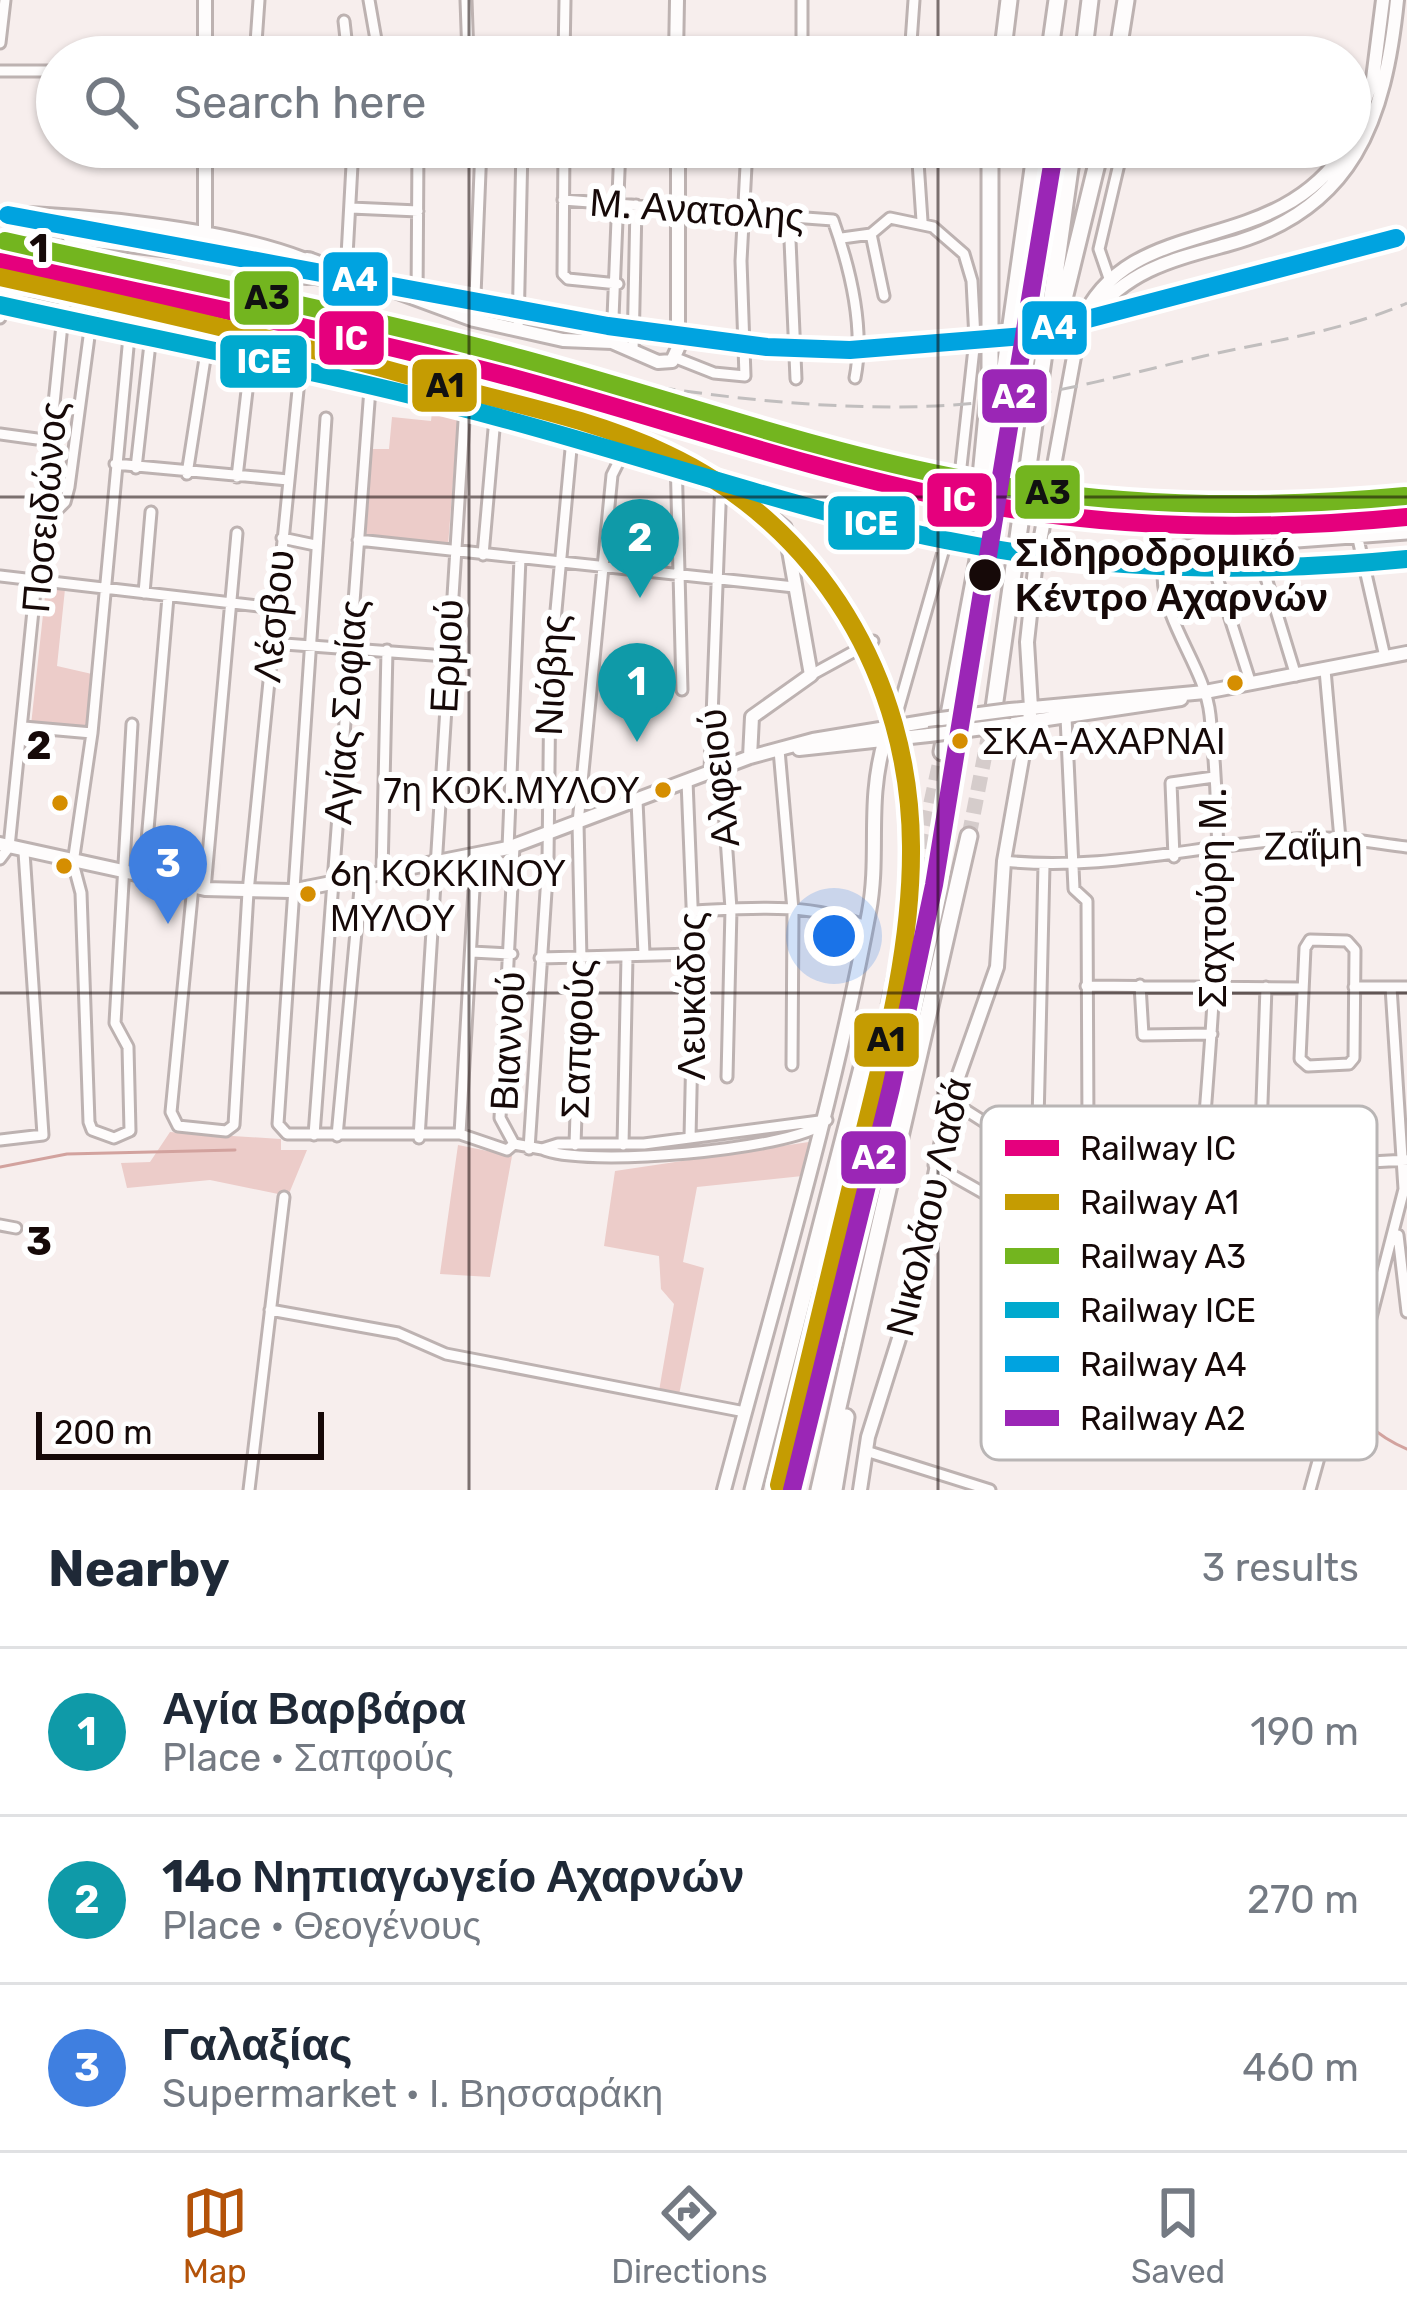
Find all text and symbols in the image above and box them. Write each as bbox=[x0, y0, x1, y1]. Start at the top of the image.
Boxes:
search box bbox=[36, 36, 1371, 168]
icon: search bbox=[78, 69, 144, 135]
text: Search here bbox=[174, 76, 426, 129]
street label: Μ. Ανατολης bbox=[588, 180, 806, 240]
text: 1 bbox=[29, 226, 49, 272]
line badge: A4 bbox=[321, 250, 390, 308]
text: A4 bbox=[332, 260, 378, 299]
line badge: A3 bbox=[232, 269, 301, 327]
text: A3 bbox=[244, 278, 290, 317]
line badge: A4 bbox=[1020, 299, 1089, 357]
text: A4 bbox=[1031, 308, 1077, 347]
line badge: IC bbox=[317, 309, 386, 367]
text: IC bbox=[334, 319, 368, 358]
line badge: ICE bbox=[218, 333, 309, 390]
text: ICE bbox=[237, 342, 291, 381]
line badge: A1 bbox=[410, 357, 479, 414]
text: A1 bbox=[426, 366, 464, 405]
line badge: A2 bbox=[980, 367, 1049, 425]
text: A2 bbox=[991, 377, 1037, 416]
street label: Ποσειδώνος bbox=[13, 399, 77, 615]
line badge: A3 bbox=[1013, 463, 1082, 521]
line badge: IC bbox=[925, 471, 994, 529]
text: A3 bbox=[1025, 473, 1071, 512]
text: IC bbox=[942, 480, 976, 519]
line badge: ICE bbox=[826, 494, 917, 552]
pin: 2 bbox=[601, 499, 679, 598]
text: ICE bbox=[844, 504, 898, 543]
place label: Σιδηροδρομικό Κέντρο Αχαρνών bbox=[1015, 530, 1328, 621]
street label: Λέσβου bbox=[244, 547, 304, 685]
marker: Σιδηροδρομικό Κέντρο Αχαρνών bbox=[966, 556, 1004, 594]
street label: Αγίας Σοφίας bbox=[315, 598, 377, 826]
street label: Ερμού bbox=[421, 598, 473, 714]
street label: Νιόβης bbox=[526, 613, 578, 737]
pin: 1 bbox=[598, 643, 676, 742]
unlabelled marker bbox=[1224, 672, 1246, 694]
street label: Αλφειού bbox=[689, 706, 749, 850]
place label: ΣΚΑ-ΑΧΑΡΝΑΙ bbox=[982, 720, 1226, 763]
text: 2 bbox=[26, 723, 52, 769]
marker: ΣΚΑ-ΑΧΑΡΝΑΙ bbox=[949, 730, 971, 752]
place label: 7η ΚΟΚ.ΜΥΛΟΥ bbox=[383, 769, 640, 812]
marker: 7η ΚΟΚ.ΜΥΛΟΥ bbox=[652, 779, 674, 801]
street label: Σαχτούρη Μ. bbox=[1190, 788, 1236, 1008]
unlabelled marker bbox=[49, 792, 71, 814]
street label: Ζαΐμη bbox=[1263, 822, 1363, 870]
pin: 3 bbox=[129, 825, 207, 924]
place label: 6η ΚΟΚΚΙΝΟΥ ΜΥΛΟΥ bbox=[330, 852, 566, 940]
unlabelled marker bbox=[53, 855, 75, 877]
marker: 6η ΚΟΚΚΙΝΟΥ ΜΥΛΟΥ bbox=[297, 883, 319, 905]
your location bbox=[804, 906, 864, 966]
street label: Λευκάδος bbox=[669, 912, 715, 1080]
street label: Σαπφούς bbox=[552, 958, 604, 1120]
street label: Βιαννού bbox=[481, 970, 535, 1112]
line badge: A1 bbox=[852, 1011, 921, 1069]
text: A1 bbox=[867, 1020, 905, 1059]
street label: Νικολάου Λαδά bbox=[877, 1073, 981, 1341]
legend bbox=[981, 1106, 1377, 1460]
line badge: A2 bbox=[839, 1129, 908, 1186]
text: Railway IC bbox=[1080, 1129, 1236, 1168]
text: A2 bbox=[851, 1138, 897, 1177]
text: Railway A1 bbox=[1080, 1183, 1239, 1222]
text: 3 bbox=[26, 1219, 52, 1265]
text: Railway A3 bbox=[1080, 1237, 1246, 1276]
text: Railway ICE bbox=[1080, 1291, 1256, 1330]
text: Railway A4 bbox=[1080, 1345, 1247, 1384]
text: Railway A2 bbox=[1080, 1399, 1246, 1438]
scale bar bbox=[36, 1406, 324, 1459]
text: 200 m bbox=[54, 1413, 153, 1452]
text: Nearby bbox=[48, 1538, 230, 1599]
text: 3 results bbox=[1202, 1545, 1359, 1591]
text: Αγία Βαρβάρα bbox=[162, 1682, 466, 1735]
text: 1 bbox=[77, 1709, 97, 1755]
text: 190 m bbox=[1250, 1709, 1359, 1755]
text: Place · Σαπφούς bbox=[162, 1735, 454, 1781]
text: 14ο Νηπιαγωγείο Αχαρνών bbox=[162, 1850, 744, 1903]
text: 2 bbox=[74, 1877, 100, 1923]
text: 270 m bbox=[1247, 1877, 1359, 1923]
text: Place · Θεογένους bbox=[162, 1903, 481, 1949]
text: Γαλαξίας bbox=[162, 2018, 352, 2071]
text: 3 bbox=[74, 2045, 100, 2091]
text: 460 m bbox=[1242, 2045, 1359, 2091]
text: Supermarket · Ι. Βησσαράκη bbox=[162, 2071, 663, 2117]
tab: Map bbox=[182, 2180, 248, 2291]
tab: Directions bbox=[611, 2180, 768, 2291]
tab: Saved bbox=[1131, 2180, 1225, 2291]

